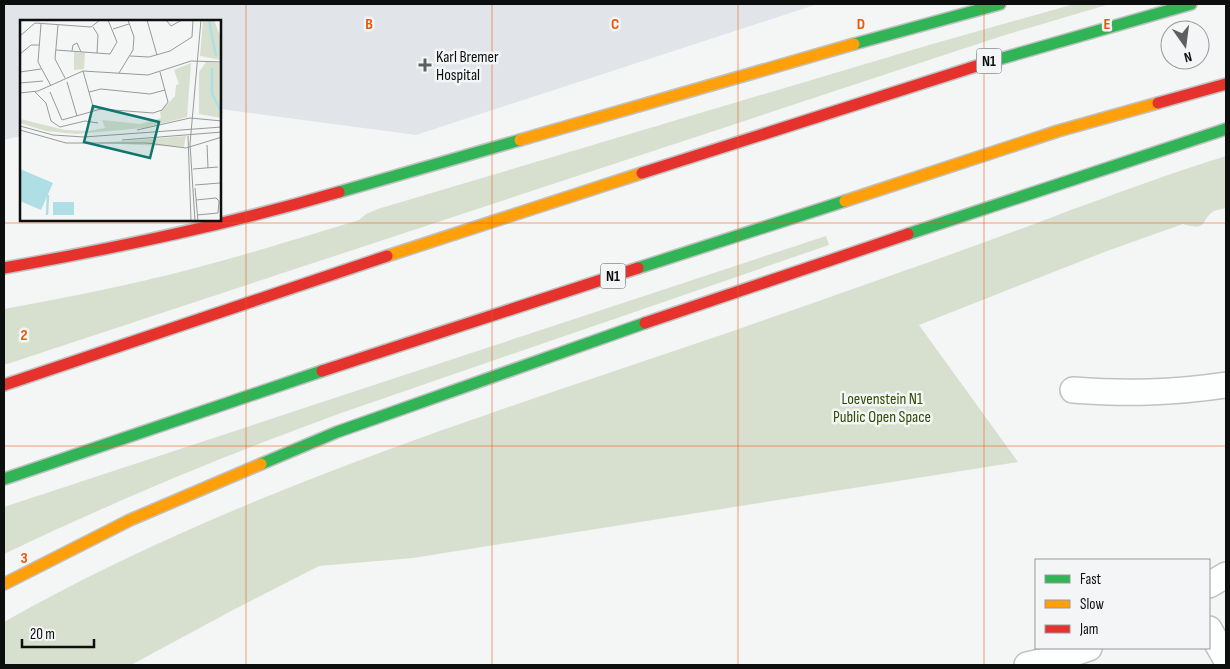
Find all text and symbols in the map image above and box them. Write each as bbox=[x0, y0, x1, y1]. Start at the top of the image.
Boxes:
text: B bbox=[365, 15, 373, 34]
text: C bbox=[611, 15, 619, 34]
text: D bbox=[857, 15, 865, 34]
text: E bbox=[1104, 15, 1111, 34]
inset map bbox=[20, 20, 221, 221]
north arrow bbox=[1160, 20, 1210, 70]
place label: Karl Bremer Hospital bbox=[436, 48, 499, 85]
road number: N1 bbox=[976, 48, 1002, 74]
text: N bbox=[1182, 48, 1194, 66]
marker: Karl Bremer Hospital bbox=[418, 58, 432, 72]
road number: N1 bbox=[600, 264, 626, 288]
text: 2 bbox=[20, 326, 28, 345]
park label: Loevenstein N1 Public Open Space bbox=[833, 390, 931, 427]
text: 3 bbox=[20, 549, 28, 568]
legend bbox=[1035, 559, 1210, 649]
text: Fast bbox=[1080, 570, 1102, 589]
text: Slow bbox=[1080, 595, 1104, 614]
scale bar bbox=[22, 616, 95, 648]
text: Jam bbox=[1079, 620, 1098, 639]
text: 20 m bbox=[30, 625, 55, 644]

